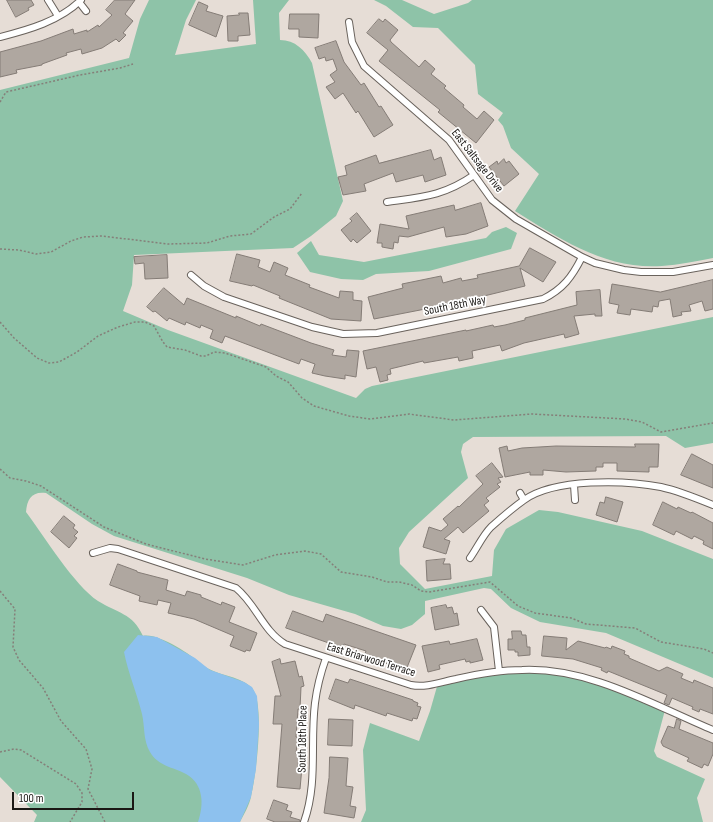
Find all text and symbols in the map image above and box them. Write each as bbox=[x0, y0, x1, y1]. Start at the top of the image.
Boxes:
street label: East Saltsage Drive bbox=[448, 127, 506, 195]
street label: South 18th Way bbox=[423, 293, 487, 319]
street label: East Briarwood Terrace bbox=[325, 640, 417, 680]
street label: South 18th Place bbox=[295, 705, 311, 773]
scale bar bbox=[14, 784, 136, 810]
text: 100 m bbox=[19, 791, 44, 806]

